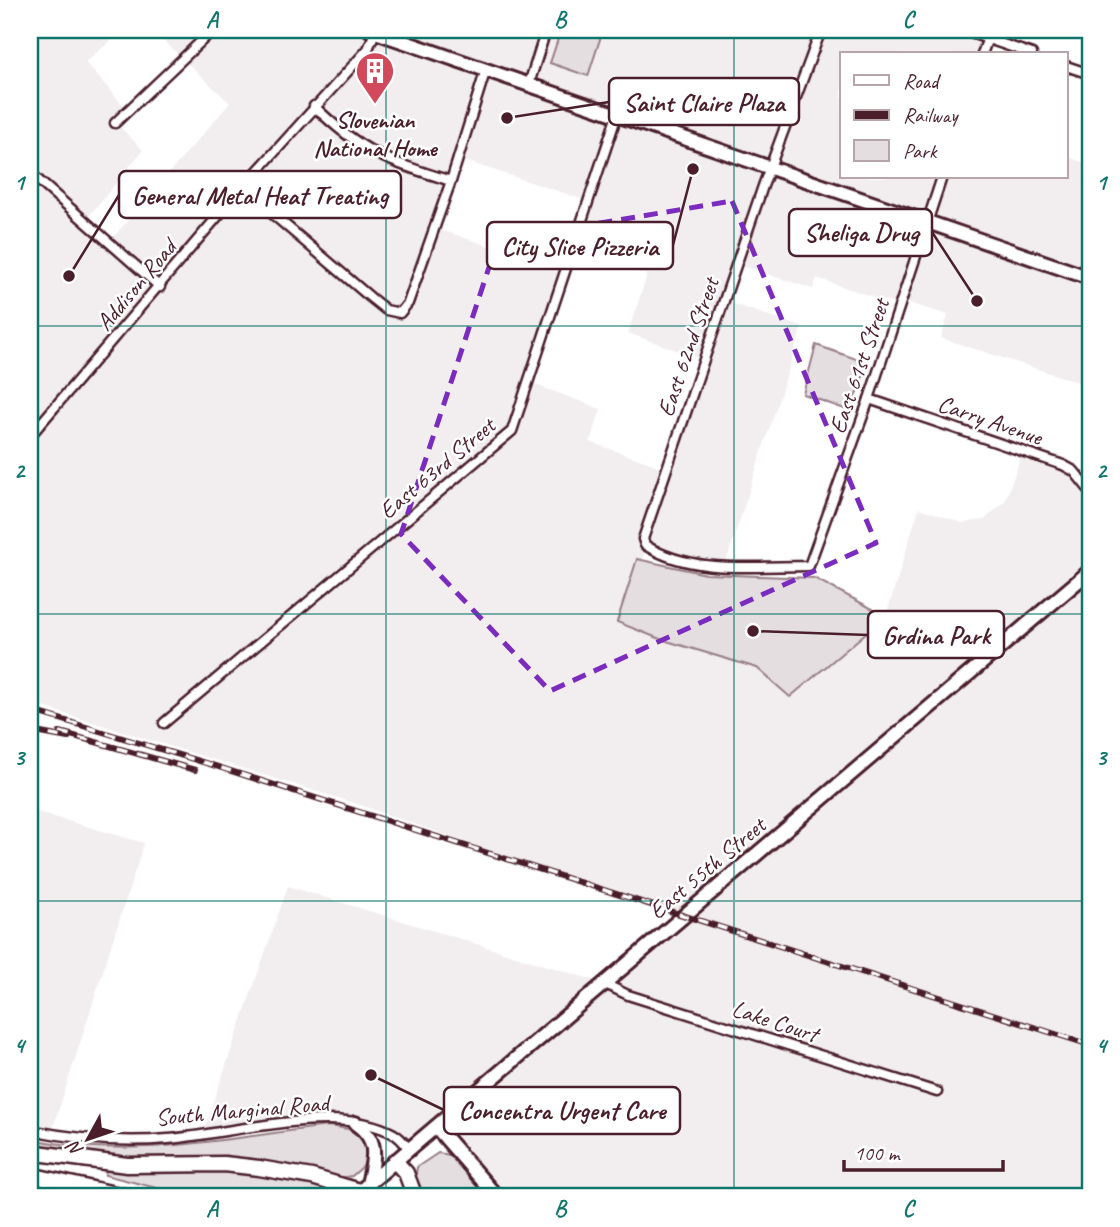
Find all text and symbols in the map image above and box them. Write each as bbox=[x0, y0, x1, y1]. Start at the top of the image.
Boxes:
text: A bbox=[206, 5, 220, 34]
text: B bbox=[554, 5, 568, 34]
text: C bbox=[903, 5, 917, 34]
building icon: Slovenian National Home bbox=[354, 50, 396, 105]
legend bbox=[840, 52, 1068, 178]
text: Road bbox=[903, 68, 942, 94]
callout: Saint Claire Plaza bbox=[609, 78, 799, 125]
text: Saint Claire Plaza bbox=[623, 86, 787, 119]
text: Railway bbox=[903, 102, 959, 128]
place label: Slovenian National Home bbox=[314, 105, 438, 163]
text: Park bbox=[903, 138, 938, 164]
text: 1 bbox=[14, 168, 27, 197]
text: 1 bbox=[1096, 168, 1109, 197]
callout: General Metal Heat Treating bbox=[119, 171, 401, 218]
text: General Metal Heat Treating bbox=[132, 179, 390, 212]
callout: Sheliga Drug bbox=[789, 209, 932, 256]
text: Sheliga Drug bbox=[804, 216, 921, 249]
callout: City Slice Pizzeria bbox=[487, 222, 673, 269]
text: City Slice Pizzeria bbox=[502, 230, 661, 263]
street label: Addison Road bbox=[89, 231, 185, 337]
street label: East 62nd Street bbox=[650, 272, 726, 420]
street label: East 61st Street bbox=[822, 293, 897, 437]
street label: Carry Avenue bbox=[934, 388, 1048, 453]
street label: East 63rd Street bbox=[373, 409, 503, 525]
text: 2 bbox=[14, 456, 27, 485]
text: 2 bbox=[1096, 456, 1109, 485]
callout: Grdina Park bbox=[868, 611, 1004, 658]
text: Grdina Park bbox=[882, 619, 992, 652]
text: 3 bbox=[14, 743, 27, 772]
text: 3 bbox=[1096, 743, 1109, 772]
street label: East 55th Street bbox=[643, 809, 773, 926]
street label: Lake Court bbox=[728, 993, 825, 1050]
text: 4 bbox=[14, 1031, 27, 1060]
text: 4 bbox=[1096, 1031, 1109, 1060]
street label: South Marginal Road bbox=[154, 1087, 333, 1133]
callout: Concentra Urgent Care bbox=[444, 1087, 680, 1134]
text: Concentra Urgent Care bbox=[459, 1094, 668, 1127]
north arrow bbox=[52, 1104, 122, 1174]
scale bar bbox=[844, 1129, 1003, 1173]
text: N bbox=[61, 1135, 89, 1162]
text: 100 m bbox=[854, 1140, 901, 1166]
text: A bbox=[206, 1194, 220, 1223]
text: B bbox=[554, 1194, 568, 1223]
text: C bbox=[903, 1194, 917, 1223]

